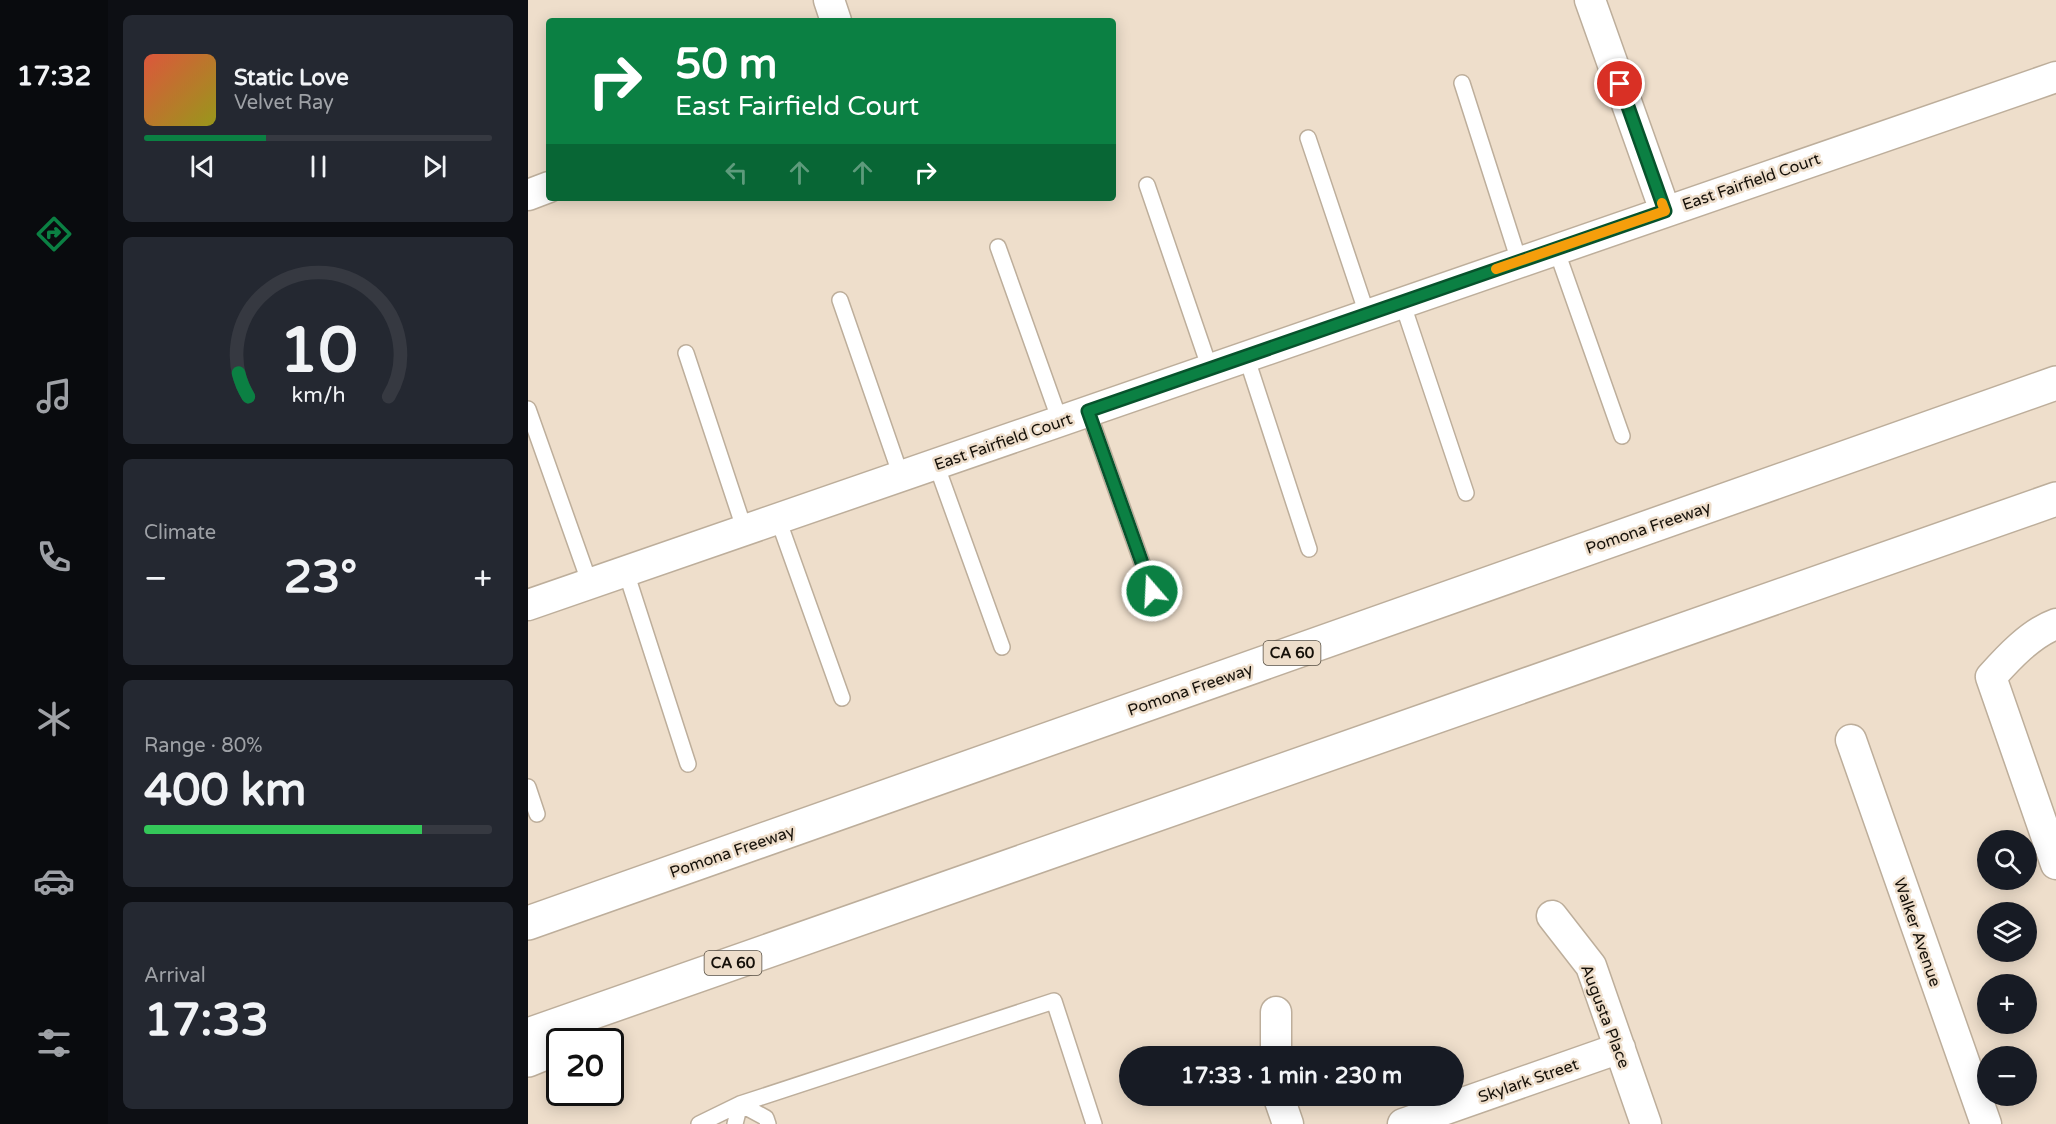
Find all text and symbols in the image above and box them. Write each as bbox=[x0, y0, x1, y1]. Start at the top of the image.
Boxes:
text: 50 m bbox=[675, 39, 777, 90]
icon: right bbox=[576, 42, 654, 120]
pin bbox=[1594, 58, 1645, 109]
text: 17:32 bbox=[17, 60, 91, 93]
text: Static Love bbox=[234, 65, 349, 91]
icon: arrive bbox=[1603, 67, 1636, 100]
text: East Fairfield Court bbox=[675, 90, 919, 123]
text: Velvet Ray bbox=[234, 91, 334, 115]
street label: East Fairfield Court bbox=[1680, 149, 1823, 215]
icon: previous bbox=[186, 150, 219, 183]
icon: pause bbox=[302, 150, 335, 183]
icon: next bbox=[418, 150, 451, 183]
icon: left bbox=[720, 156, 753, 189]
icon: ahead bbox=[783, 156, 816, 189]
icon: ahead bbox=[846, 156, 879, 189]
icon: right bbox=[909, 156, 942, 189]
icon: directions bbox=[33, 213, 75, 255]
text: 10 bbox=[279, 314, 357, 389]
icon: music bbox=[33, 375, 75, 417]
text: km/h bbox=[291, 383, 345, 409]
street label: East Fairfield Court bbox=[932, 409, 1075, 475]
street label: Pomona Freeway bbox=[1583, 497, 1714, 559]
text: Climate bbox=[144, 521, 216, 545]
icon: phone bbox=[33, 536, 75, 578]
text: 23° bbox=[284, 551, 357, 605]
text: − bbox=[144, 559, 168, 598]
text: + bbox=[473, 559, 492, 598]
position arrow bbox=[1120, 559, 1184, 623]
road number: CA 60 bbox=[1264, 641, 1320, 665]
street label: Pomona Freeway bbox=[1125, 659, 1256, 721]
icon: climate bbox=[33, 698, 75, 740]
text: Range · 80% bbox=[144, 734, 263, 758]
text: 400 km bbox=[144, 764, 306, 818]
street label: Pomona Freeway bbox=[667, 821, 798, 883]
map controls bbox=[1977, 830, 2037, 1106]
button: search bbox=[1977, 830, 2037, 890]
icon: car bbox=[33, 860, 75, 902]
street label: Walker Avenue bbox=[1889, 875, 1945, 989]
button: layers bbox=[1977, 902, 2037, 962]
road number: CA 60 bbox=[704, 951, 762, 975]
street label: Augusta Place bbox=[1576, 962, 1634, 1071]
text: Arrival bbox=[144, 964, 206, 988]
button: + bbox=[1977, 974, 2037, 1034]
text: 17:33 bbox=[144, 994, 269, 1048]
icon: filters bbox=[33, 1022, 75, 1064]
speed limit sign: 20 bbox=[546, 1028, 624, 1106]
button: − bbox=[1977, 1046, 2037, 1106]
street label: Skylark Street bbox=[1476, 1054, 1581, 1107]
text: 17:33 · 1 min · 230 m bbox=[1181, 1063, 1402, 1089]

